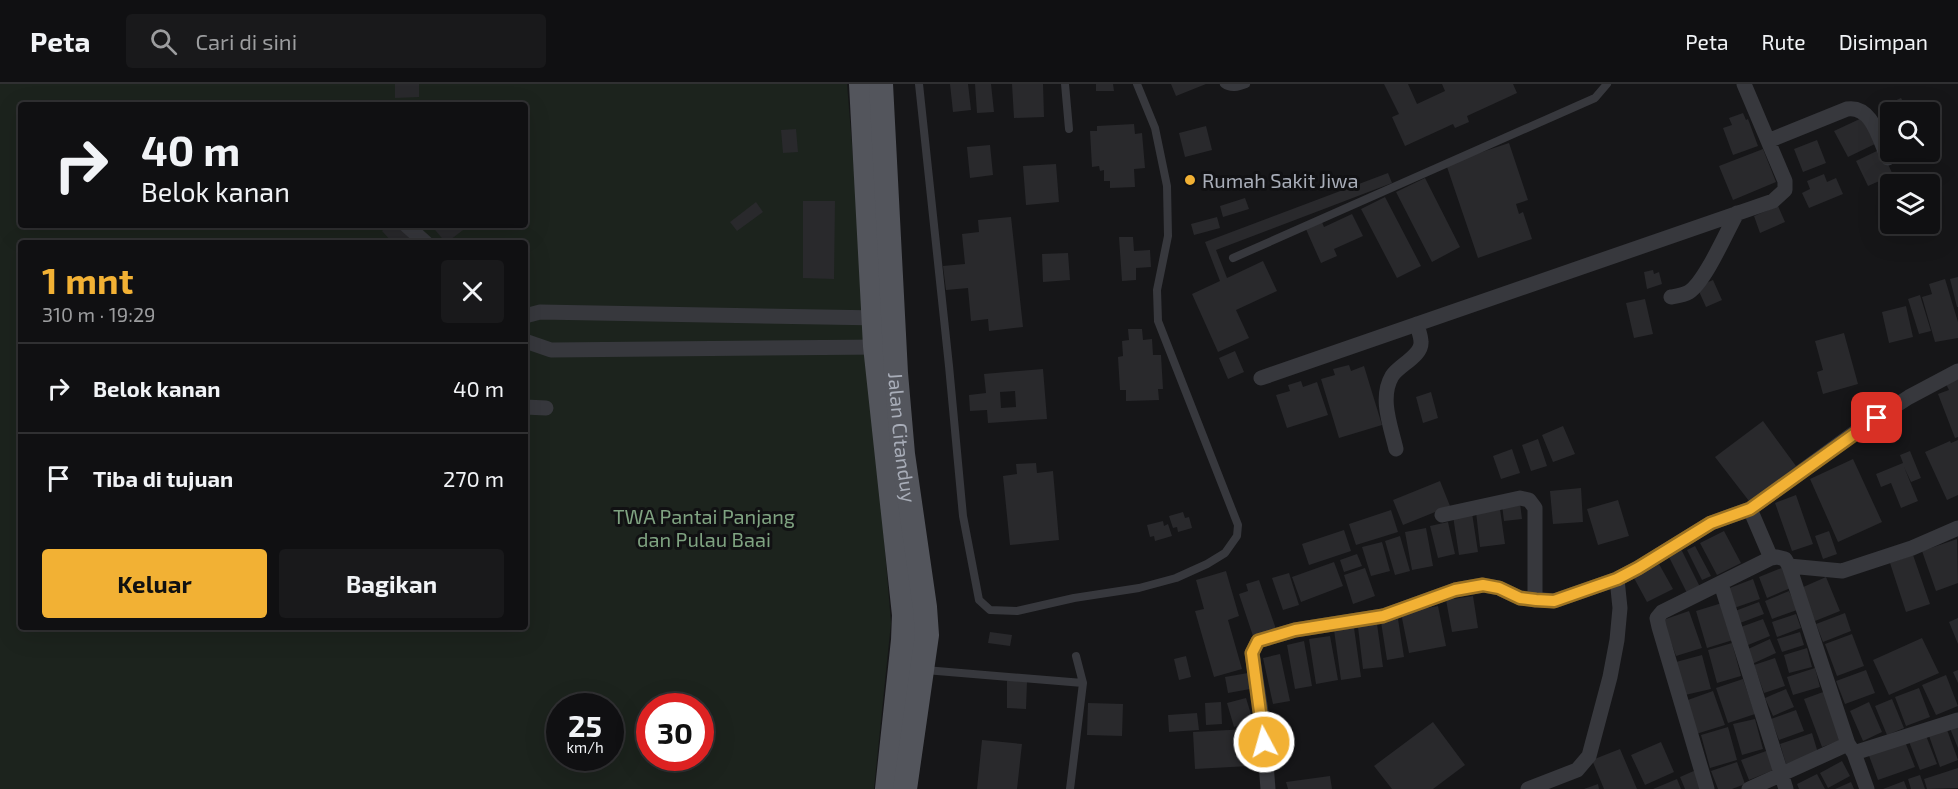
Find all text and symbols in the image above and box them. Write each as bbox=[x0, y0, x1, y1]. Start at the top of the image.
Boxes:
search box bbox=[126, 14, 546, 68]
text: Peta bbox=[30, 24, 90, 58]
icon: search bbox=[147, 25, 180, 58]
text: Cari di sini bbox=[195, 28, 297, 54]
text: Peta bbox=[1685, 29, 1728, 54]
text: Rute bbox=[1761, 29, 1806, 54]
text: Disimpan bbox=[1839, 29, 1928, 54]
map controls bbox=[1880, 102, 1940, 234]
button: search bbox=[1880, 102, 1940, 162]
text: 40 m bbox=[141, 124, 240, 174]
icon: right bbox=[42, 126, 120, 204]
place label: Rumah Sakit Jiwa bbox=[1202, 168, 1359, 192]
marker: Rumah Sakit Jiwa bbox=[1183, 173, 1197, 187]
button: layers bbox=[1880, 174, 1940, 234]
text: Belok kanan bbox=[141, 175, 290, 207]
text: 1 mnt bbox=[42, 258, 133, 301]
button: close bbox=[441, 260, 504, 323]
text: 310 m · 19:29 bbox=[42, 302, 156, 326]
street label: Jalan Citanduy bbox=[884, 371, 922, 504]
icon: right bbox=[42, 372, 75, 405]
text: Belok kanan bbox=[93, 375, 220, 401]
text: 40 m bbox=[453, 375, 504, 401]
pin bbox=[1851, 392, 1902, 443]
icon: arrive bbox=[1860, 401, 1893, 434]
icon: arrive bbox=[42, 462, 75, 495]
text: Tiba di tujuan bbox=[93, 465, 233, 491]
text: 270 m bbox=[443, 465, 504, 491]
park label: TWA Pantai Panjang dan Pulau Baai bbox=[613, 504, 795, 551]
button: Keluar bbox=[42, 549, 267, 618]
button: Bagikan bbox=[279, 549, 504, 618]
speed limit sign: 30 bbox=[636, 693, 714, 771]
text: 25 bbox=[568, 707, 602, 743]
position arrow bbox=[1232, 710, 1296, 774]
text: km/h bbox=[566, 738, 604, 756]

